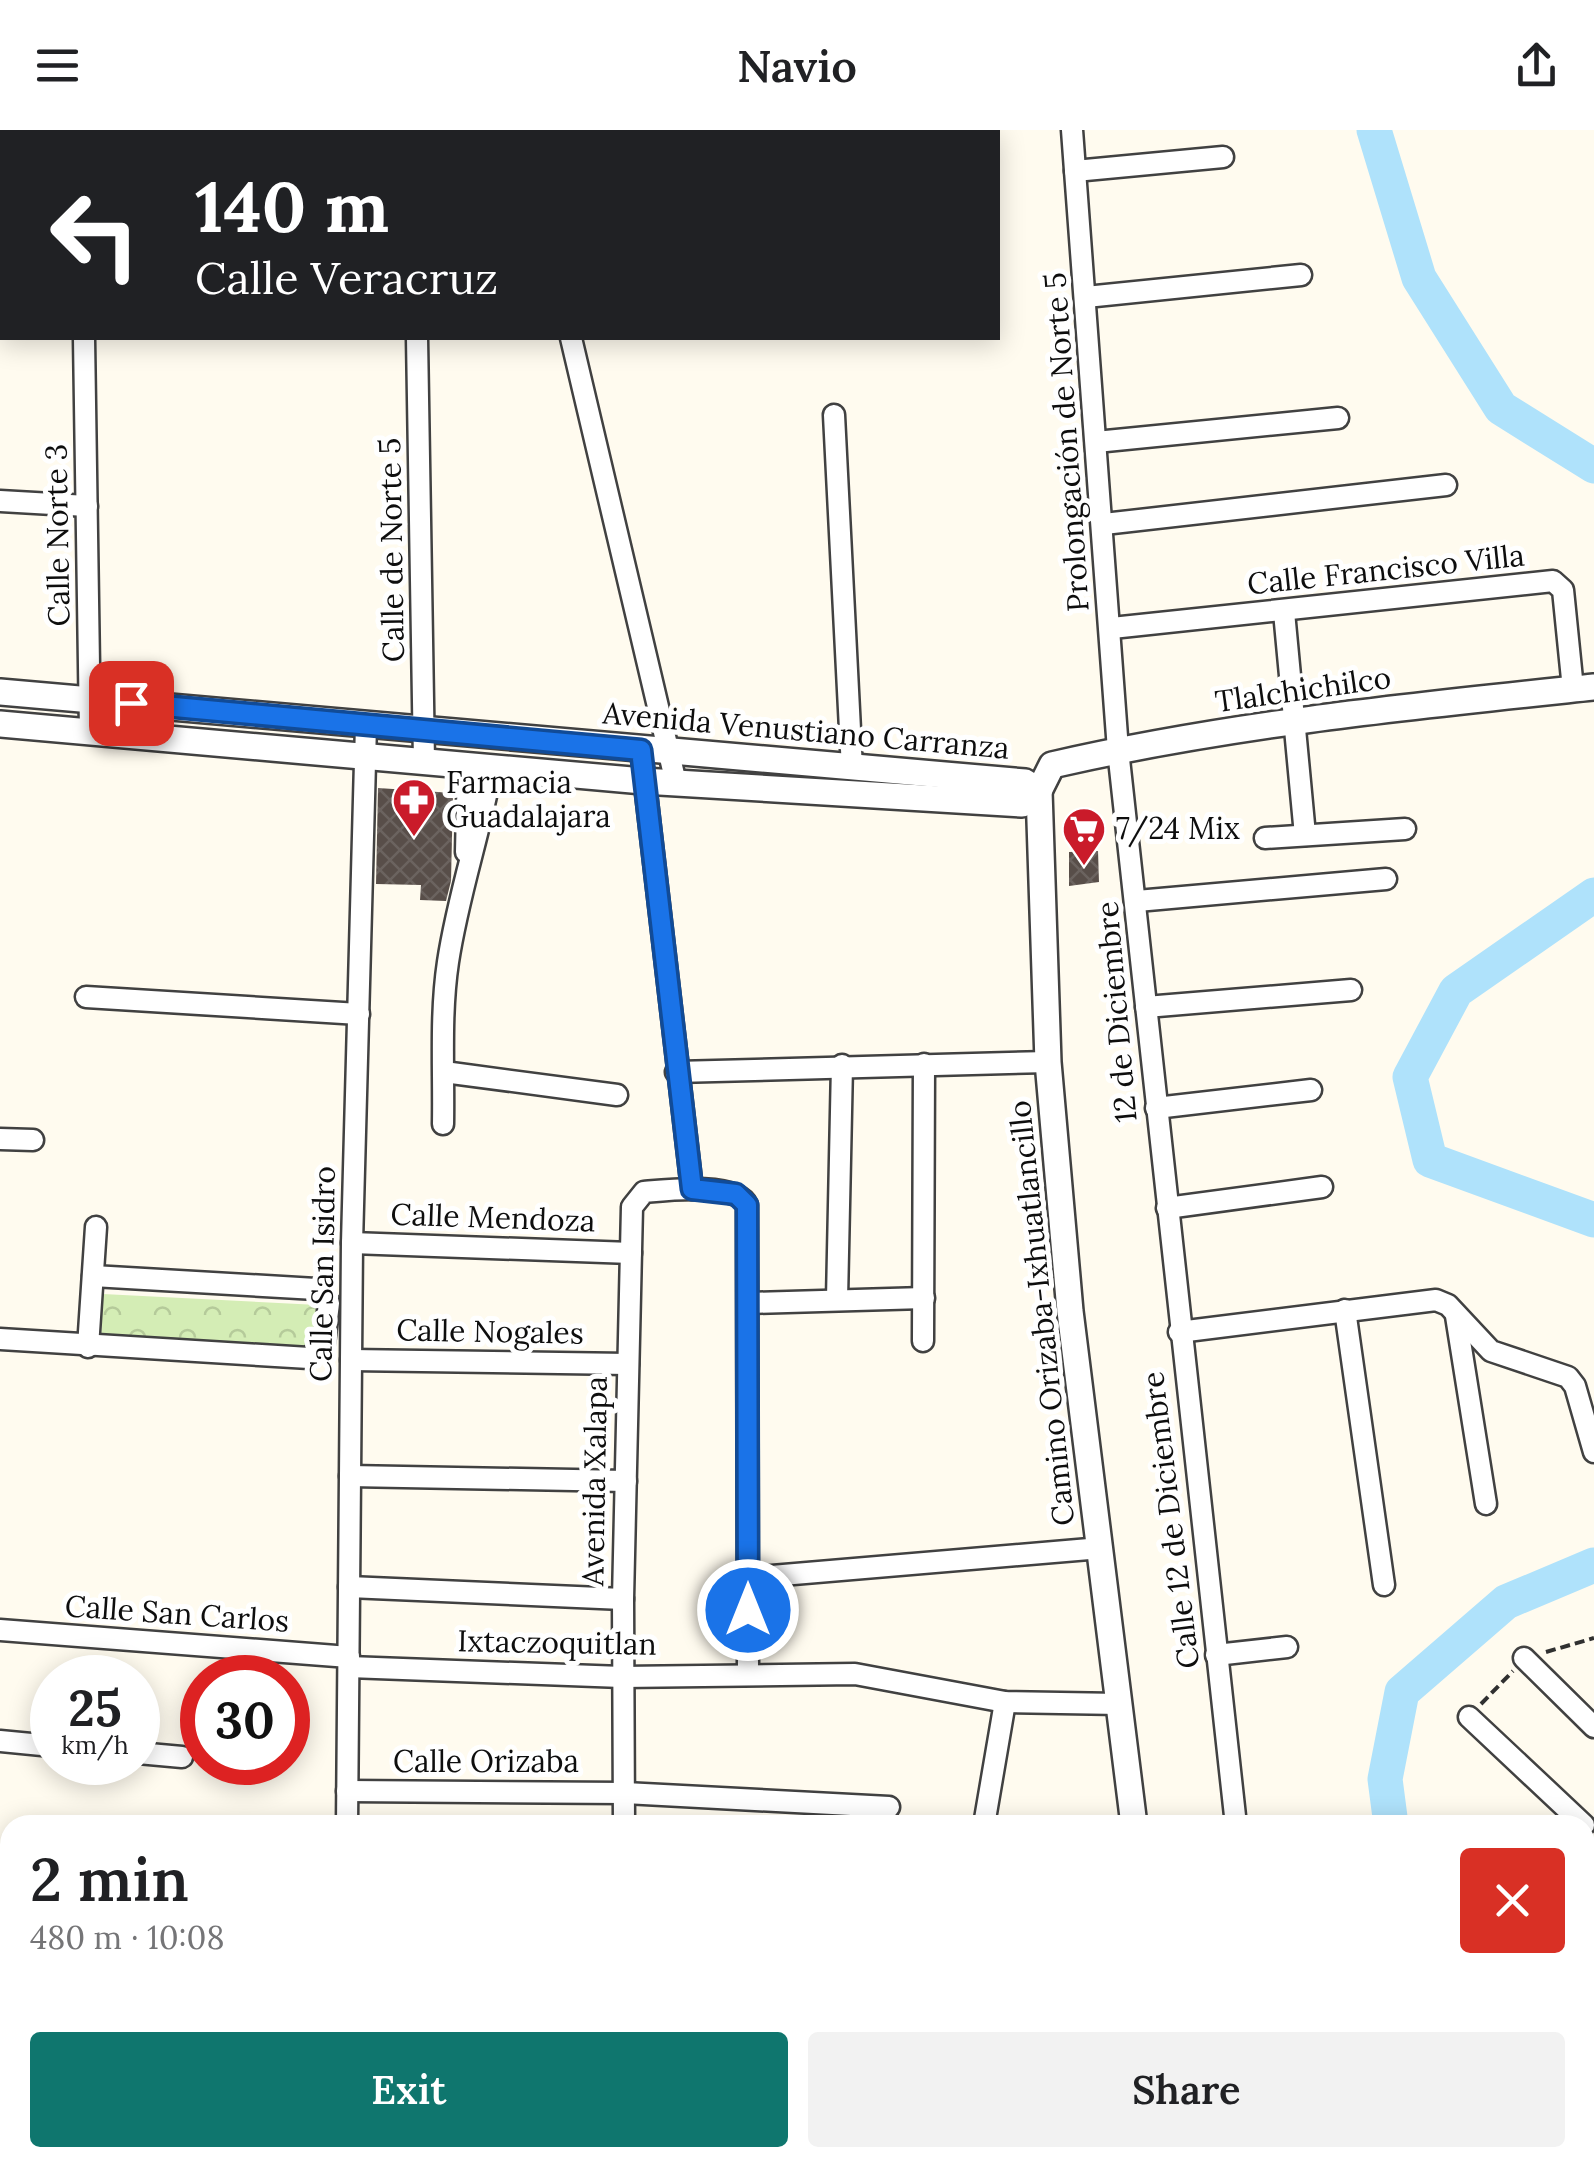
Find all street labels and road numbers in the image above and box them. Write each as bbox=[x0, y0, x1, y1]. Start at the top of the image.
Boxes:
street label: Prolongación de Norte 5 bbox=[1035, 271, 1098, 613]
street label: Calle de Norte 5 bbox=[370, 437, 412, 663]
street label: Calle Norte 3 bbox=[36, 443, 78, 627]
street label: Calle Francisco Villa bbox=[1245, 536, 1526, 602]
street label: Tlalchichilco bbox=[1212, 658, 1393, 720]
street label: Avenida Venustiano Carranza bbox=[600, 693, 1011, 767]
street label: 12 de Diciembre bbox=[1087, 900, 1145, 1124]
street label: Camino Orizaba-Ixhuatlancillo bbox=[1000, 1099, 1082, 1528]
street label: Calle San Isidro bbox=[301, 1166, 343, 1382]
street label: Calle Mendoza bbox=[390, 1194, 596, 1240]
street label: Calle Nogales bbox=[396, 1310, 584, 1353]
street label: Calle 12 de Diciembre bbox=[1133, 1370, 1207, 1671]
street label: Avenida Xalapa bbox=[573, 1376, 615, 1587]
street label: Calle San Carlos bbox=[64, 1586, 290, 1640]
street label: Ixtaczoquitlan bbox=[457, 1621, 657, 1663]
street label: Calle Orizaba bbox=[393, 1742, 579, 1780]

